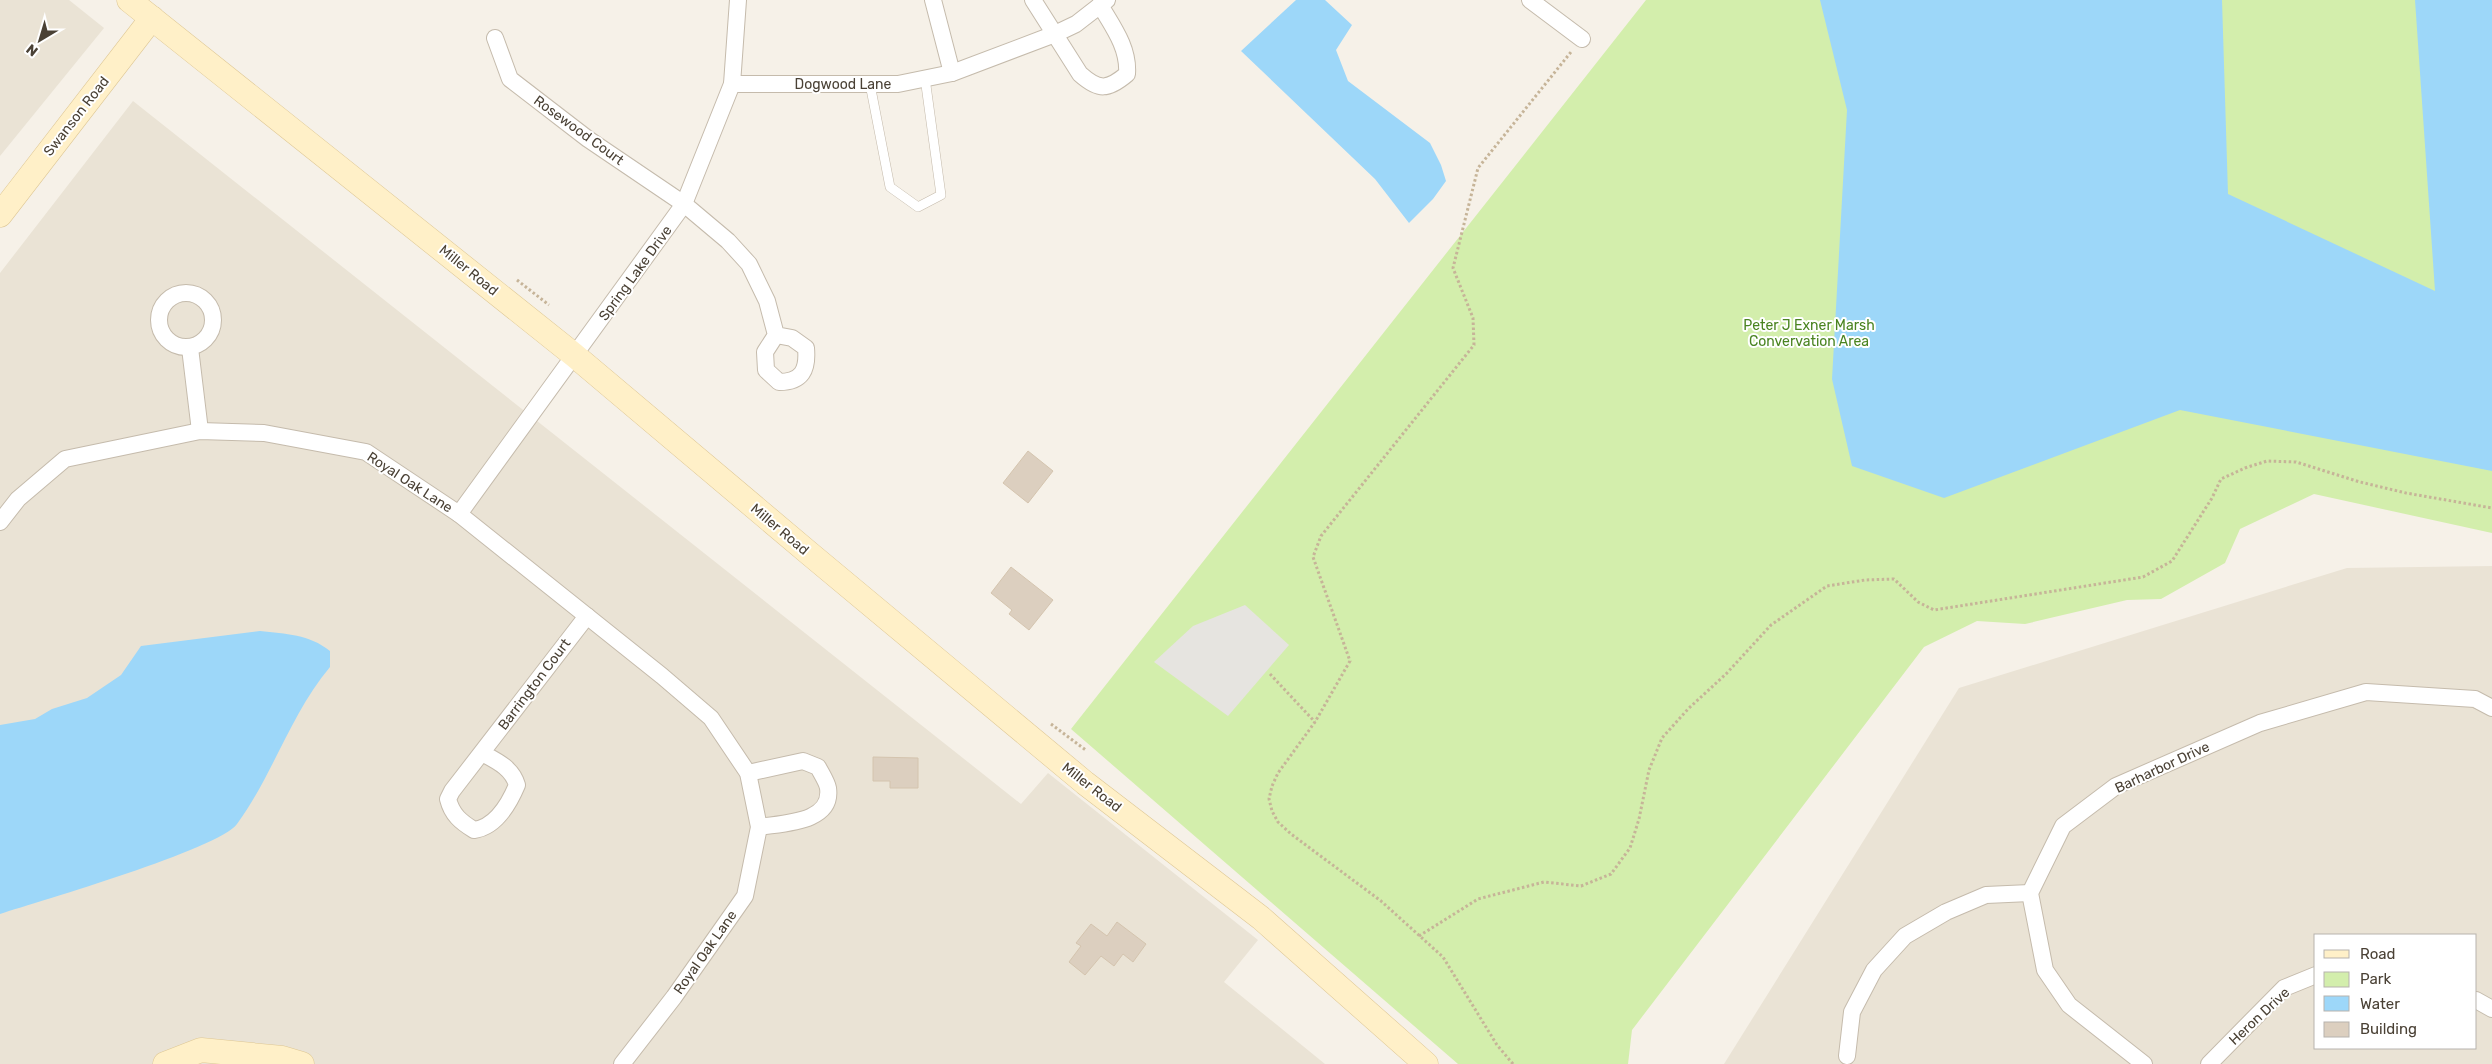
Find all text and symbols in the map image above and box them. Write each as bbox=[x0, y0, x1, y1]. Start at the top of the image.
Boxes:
north arrow bbox=[15, 15, 65, 65]
text: N bbox=[23, 40, 42, 60]
street label: Swanson Road bbox=[40, 73, 113, 159]
street label: Dogwood Lane bbox=[795, 76, 892, 93]
street label: Rosewood Court bbox=[530, 92, 628, 169]
street label: Spring Lake Drive bbox=[595, 222, 676, 324]
street label: Miller Road bbox=[436, 242, 502, 299]
park label: Peter J Exner Marsh Convervation Area bbox=[1743, 317, 1875, 350]
street label: Royal Oak Lane bbox=[364, 448, 456, 516]
street label: Miller Road bbox=[747, 500, 812, 559]
street label: Barrington Court bbox=[495, 635, 575, 733]
street label: Barharbor Drive bbox=[2112, 738, 2212, 797]
street label: Miller Road bbox=[1059, 759, 1125, 816]
street label: Royal Oak Lane bbox=[670, 907, 741, 998]
legend bbox=[2314, 934, 2477, 1049]
text: Road bbox=[2360, 945, 2396, 963]
text: Park bbox=[2360, 970, 2391, 988]
street label: Heron Drive bbox=[2226, 984, 2293, 1049]
text: Water bbox=[2360, 995, 2400, 1013]
text: Building bbox=[2360, 1020, 2417, 1038]

